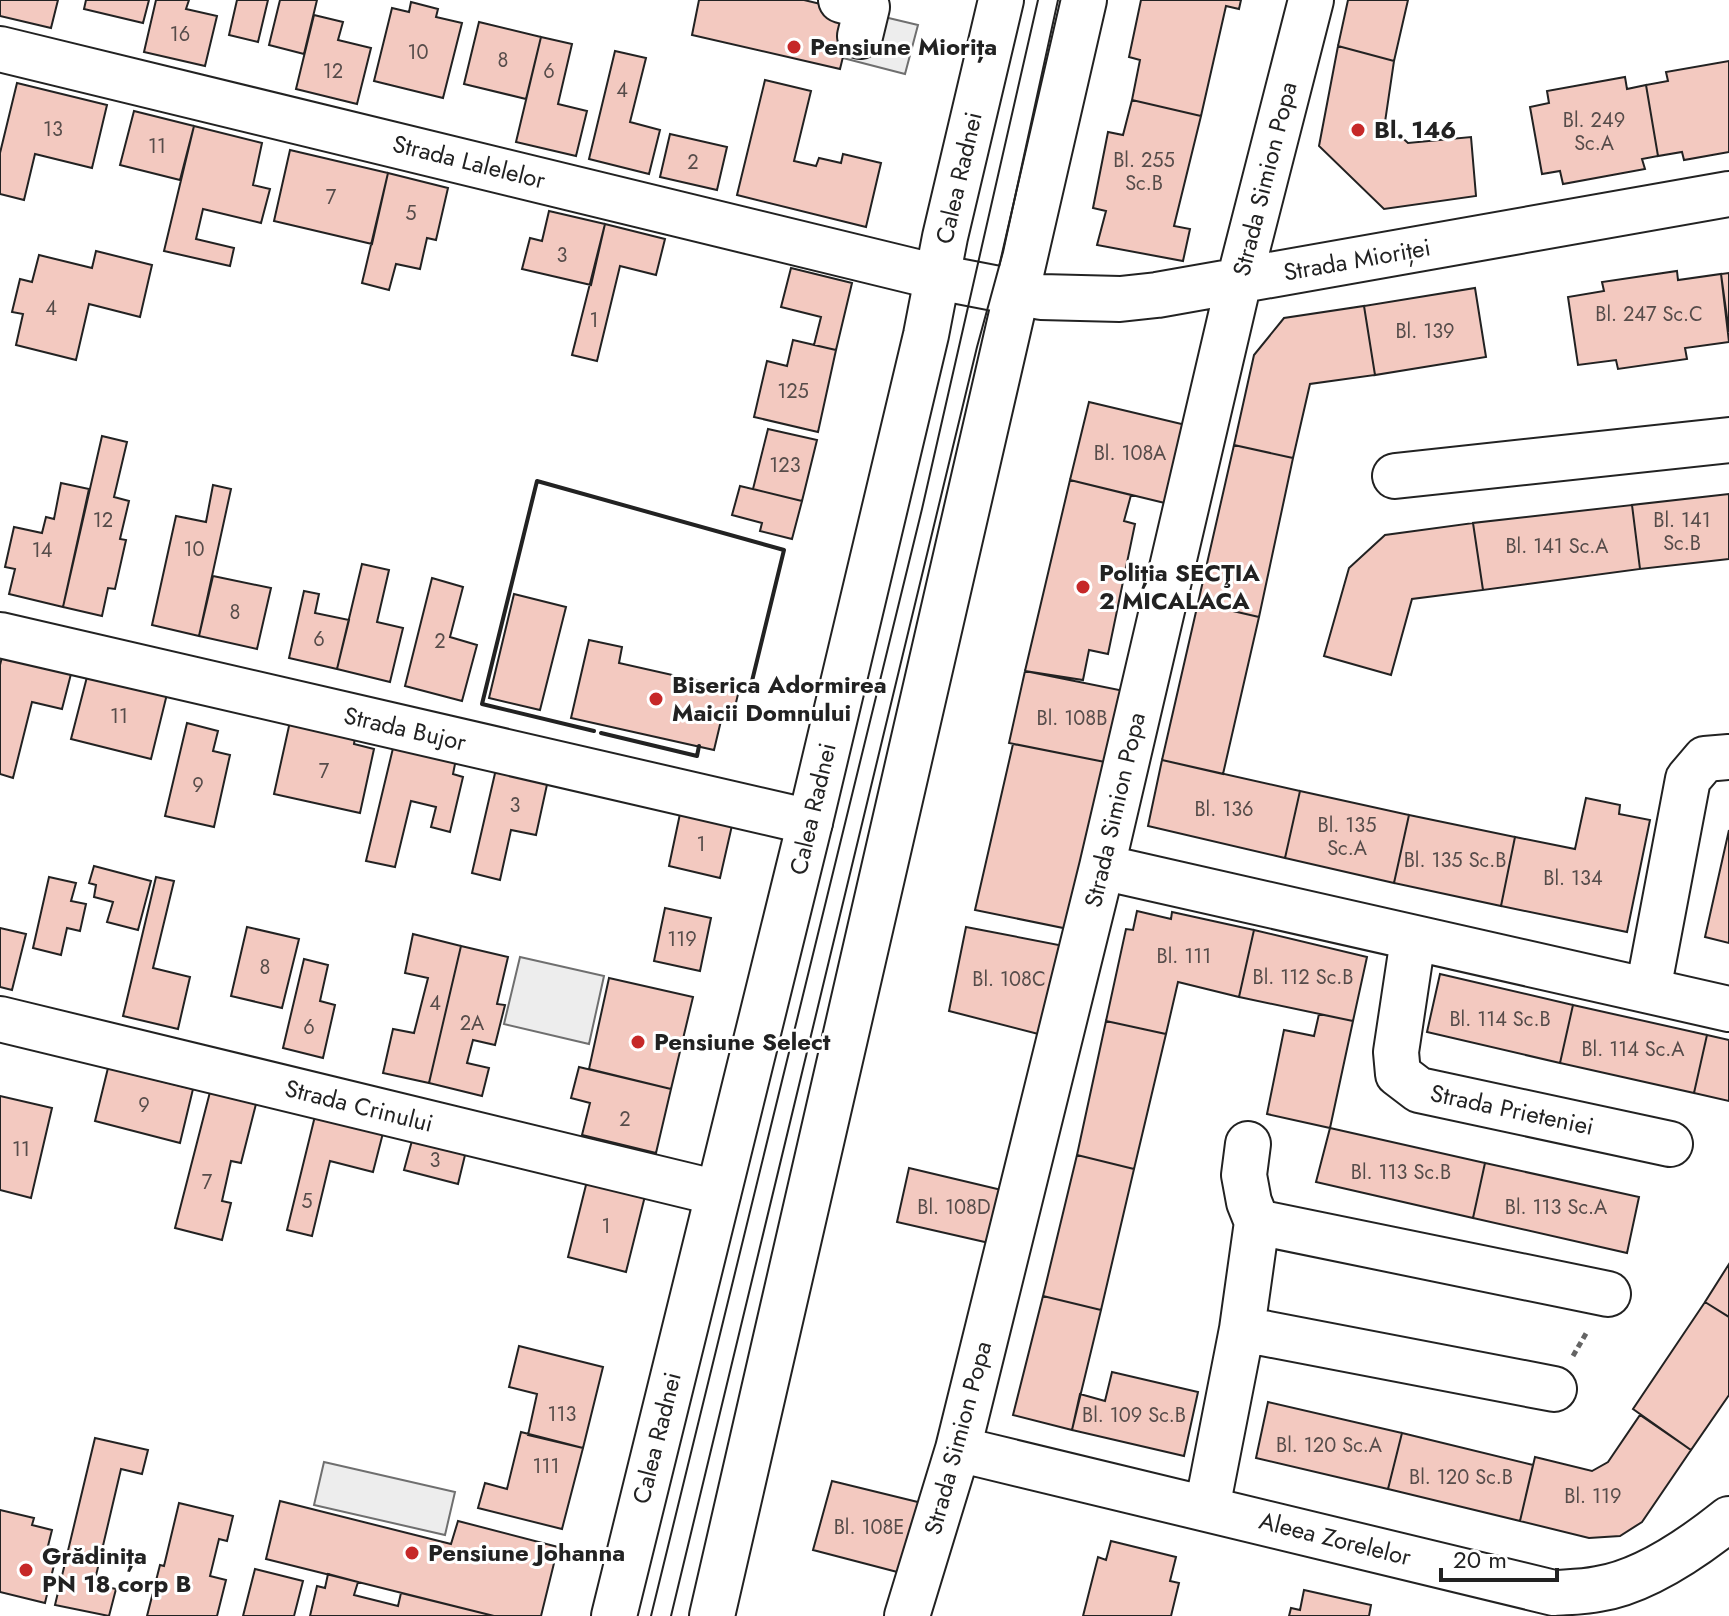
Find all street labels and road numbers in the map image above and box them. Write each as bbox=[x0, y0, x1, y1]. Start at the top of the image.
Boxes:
street label: Strada Simion Popa bbox=[1223, 78, 1306, 280]
street label: Calea Radnei bbox=[926, 108, 991, 247]
street label: Strada Lalelelor bbox=[389, 126, 550, 198]
street label: Strada Mioriței bbox=[1281, 229, 1433, 290]
street label: Strada Bujor bbox=[341, 697, 470, 760]
street label: Strada Simion Popa bbox=[1075, 709, 1154, 911]
street label: Calea Radnei bbox=[780, 739, 845, 878]
street label: Strada Crinului bbox=[281, 1070, 437, 1141]
street label: Strada Prieteniei bbox=[1427, 1075, 1597, 1144]
street label: Strada Simion Popa bbox=[915, 1337, 1000, 1539]
street label: Calea Radnei bbox=[623, 1368, 690, 1507]
street label: Aleea Zorelelor bbox=[1256, 1503, 1415, 1574]

